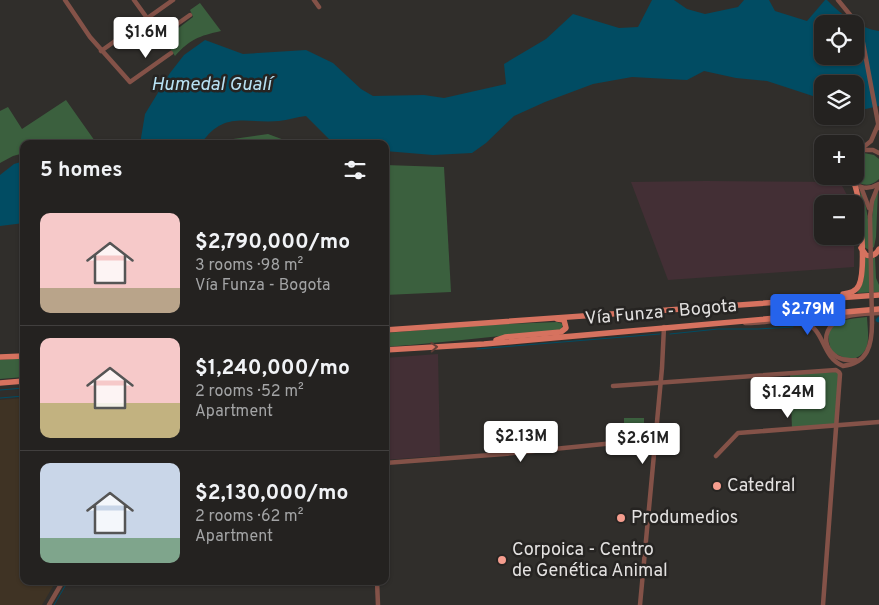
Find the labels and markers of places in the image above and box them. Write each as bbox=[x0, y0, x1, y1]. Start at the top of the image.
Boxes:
pin: $1.6M bbox=[111, 17, 181, 59]
pin: $2.79M bbox=[767, 294, 849, 336]
pin: $1.24M bbox=[747, 376, 829, 419]
pin: $2.13M bbox=[480, 420, 562, 463]
pin: $2.61M bbox=[602, 422, 684, 465]
place label: Catedral bbox=[727, 475, 795, 498]
marker: Catedral bbox=[711, 480, 723, 492]
place label: Produmedios bbox=[631, 507, 738, 530]
marker: Produmedios bbox=[615, 512, 627, 524]
place label: Corpoica - Centro de Genética Animal bbox=[512, 539, 668, 583]
marker: Corpoica - Centro de Genética Animal bbox=[496, 554, 508, 566]

